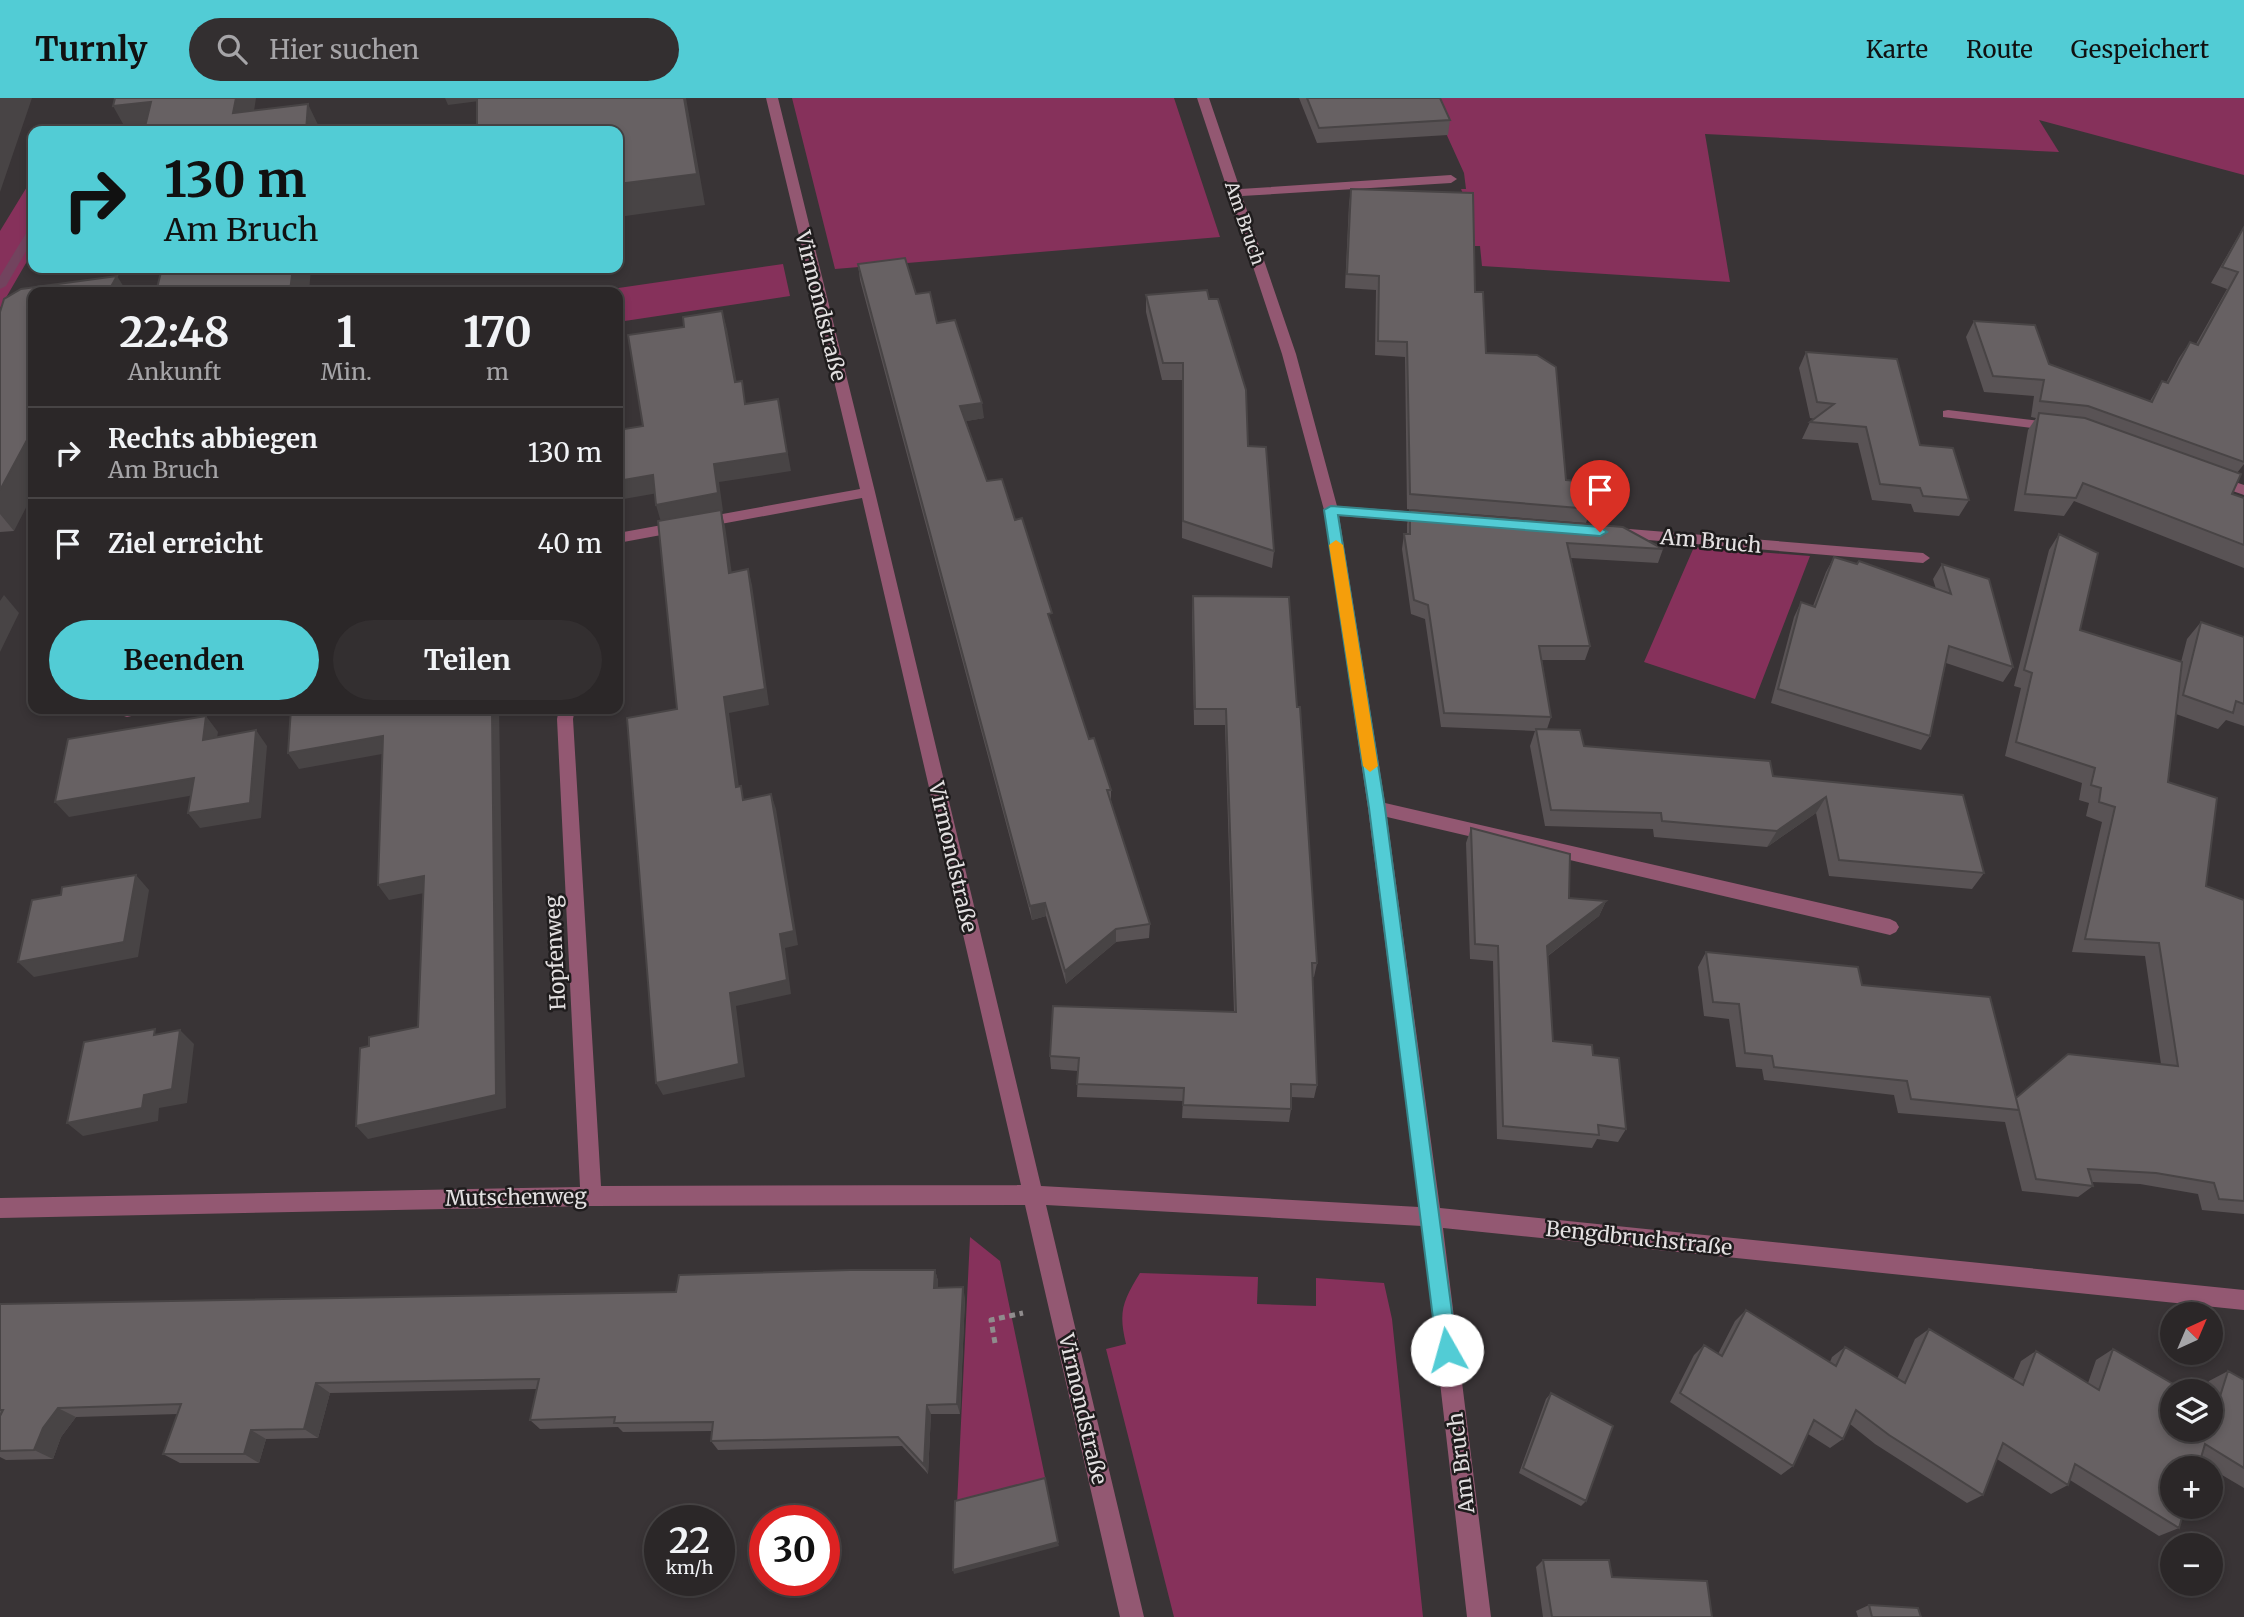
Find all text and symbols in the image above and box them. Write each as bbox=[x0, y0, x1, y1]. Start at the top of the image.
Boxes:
search box bbox=[189, 18, 679, 81]
text: Turnly bbox=[35, 29, 147, 70]
icon: search bbox=[213, 30, 251, 68]
text: Hier suchen bbox=[269, 33, 419, 66]
text: Karte bbox=[1866, 34, 1928, 65]
text: Route bbox=[1966, 34, 2033, 65]
text: Gespeichert bbox=[2071, 34, 2209, 65]
text: 130 m bbox=[164, 149, 307, 210]
icon: right bbox=[49, 154, 140, 245]
street label: Am Bruch bbox=[1220, 177, 1270, 268]
text: Am Bruch bbox=[164, 210, 318, 250]
street label: Virmondstraße bbox=[789, 227, 853, 384]
text: 22:48 bbox=[119, 306, 230, 358]
text: 1 bbox=[337, 306, 356, 358]
text: 170 bbox=[463, 306, 532, 358]
text: Ankunft bbox=[128, 357, 221, 386]
text: Min. bbox=[321, 357, 372, 386]
text: m bbox=[486, 357, 509, 386]
text: Rechts abbiegen bbox=[108, 422, 318, 455]
icon: right bbox=[49, 434, 87, 472]
text: 130 m bbox=[528, 436, 602, 469]
text: Am Bruch bbox=[108, 455, 219, 484]
pin bbox=[1570, 460, 1630, 532]
icon: arrive bbox=[1581, 471, 1619, 509]
street label: Am Bruch bbox=[1658, 523, 1763, 559]
icon: arrive bbox=[49, 525, 87, 563]
text: Ziel erreicht bbox=[108, 527, 263, 560]
text: 40 m bbox=[538, 527, 602, 560]
button: Beenden bbox=[49, 620, 319, 700]
button: Teilen bbox=[333, 620, 602, 700]
street label: Virmondstraße bbox=[922, 778, 983, 935]
street label: Hopfenweg bbox=[538, 895, 571, 1011]
street label: Mutschenweg bbox=[445, 1182, 587, 1212]
street label: Bengdbruchstraße bbox=[1544, 1215, 1734, 1261]
north arrow bbox=[2160, 1302, 2222, 1365]
map controls bbox=[2160, 1302, 2223, 1596]
position arrow bbox=[1410, 1313, 1484, 1387]
street label: Virmondstraße bbox=[1052, 1330, 1113, 1487]
button: layers bbox=[2160, 1379, 2223, 1442]
street label: Am Bruch bbox=[1441, 1411, 1481, 1516]
button: + bbox=[2160, 1456, 2223, 1519]
speed limit sign: 30 bbox=[749, 1505, 840, 1596]
text: 22 bbox=[669, 1519, 710, 1563]
button: − bbox=[2160, 1533, 2223, 1596]
text: km/h bbox=[666, 1556, 713, 1579]

